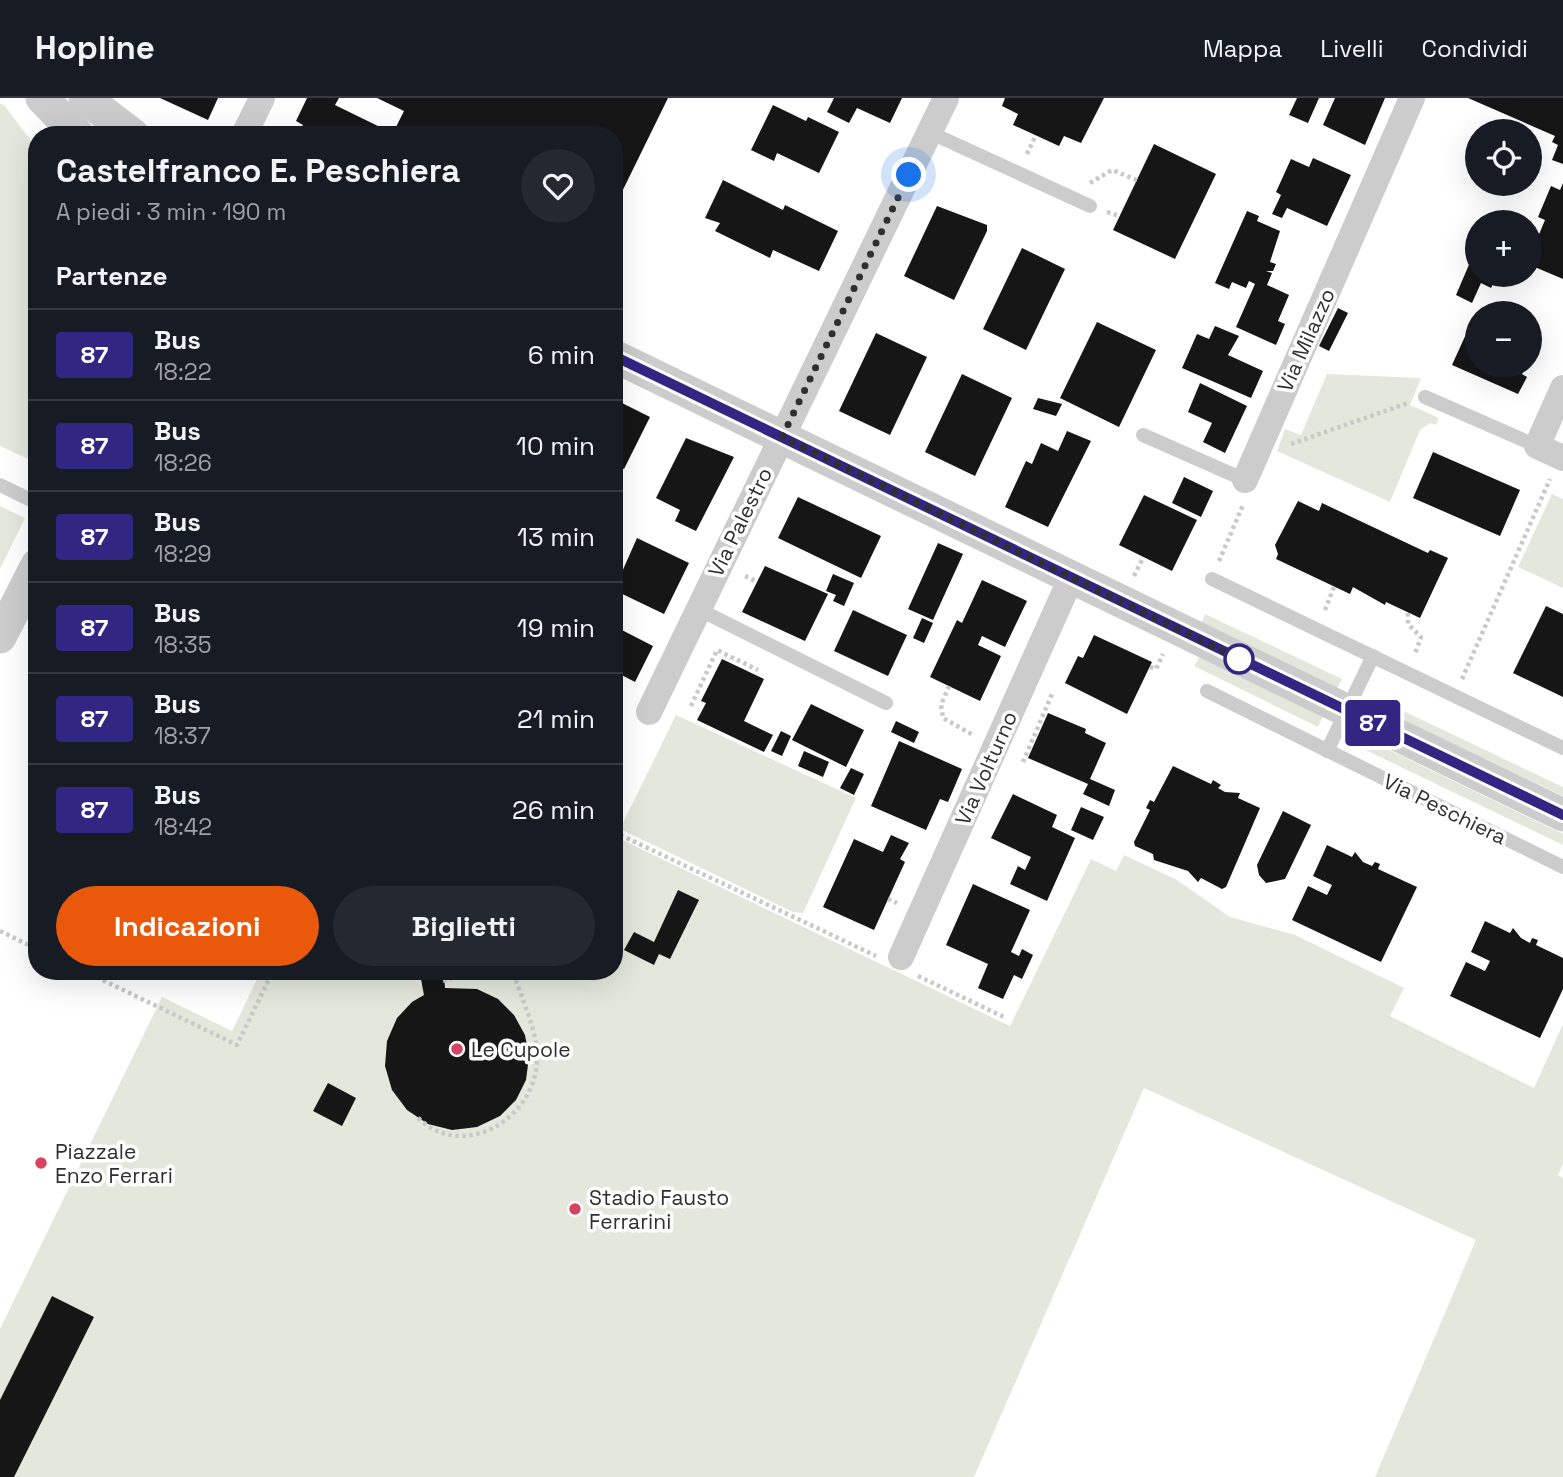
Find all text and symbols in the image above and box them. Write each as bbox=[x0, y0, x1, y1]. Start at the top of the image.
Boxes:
text: Hopline bbox=[35, 27, 155, 69]
text: Mappa bbox=[1203, 33, 1282, 64]
text: Livelli bbox=[1320, 33, 1384, 64]
text: Condividi bbox=[1422, 33, 1528, 64]
map controls bbox=[1465, 119, 1542, 378]
button: locate bbox=[1465, 119, 1542, 196]
button: heart bbox=[521, 149, 595, 223]
text: Castelfranco E. Peschiera bbox=[56, 150, 460, 192]
your location bbox=[891, 157, 926, 192]
text: A piedi · 3 min · 190 m bbox=[56, 197, 286, 227]
button: + bbox=[1465, 210, 1542, 287]
text: Partenze bbox=[56, 259, 167, 293]
street label: Via Milazzo bbox=[1271, 284, 1341, 396]
button: − bbox=[1465, 301, 1542, 378]
text: Bus bbox=[154, 323, 201, 357]
text: 6 min bbox=[528, 338, 595, 372]
text: 87 bbox=[81, 339, 108, 370]
text: 18:22 bbox=[154, 357, 212, 387]
text: Bus bbox=[154, 414, 201, 448]
text: 10 min bbox=[516, 429, 595, 463]
text: 87 bbox=[81, 430, 108, 461]
text: 18:26 bbox=[154, 448, 212, 478]
street label: Via Palestro bbox=[702, 463, 778, 581]
text: Bus bbox=[154, 505, 201, 539]
text: 13 min bbox=[517, 520, 595, 554]
text: 87 bbox=[81, 521, 108, 552]
text: 18:29 bbox=[154, 539, 212, 569]
text: Bus bbox=[154, 596, 201, 630]
text: 19 min bbox=[517, 611, 595, 645]
text: 87 bbox=[81, 612, 108, 643]
text: 18:35 bbox=[154, 630, 211, 660]
unlabelled marker bbox=[1224, 644, 1254, 674]
text: Bus bbox=[154, 687, 201, 721]
line badge: 87 bbox=[1342, 700, 1404, 746]
text: 21 min bbox=[517, 702, 595, 736]
text: 87 bbox=[81, 703, 108, 734]
street label: Via Volturno bbox=[949, 707, 1023, 829]
text: 87 bbox=[1359, 707, 1387, 738]
text: 18:37 bbox=[154, 721, 211, 751]
street label: Via Peschiera bbox=[1379, 767, 1511, 851]
text: Bus bbox=[154, 778, 201, 812]
text: 26 min bbox=[512, 793, 595, 827]
text: 87 bbox=[81, 794, 108, 825]
text: 18:42 bbox=[154, 812, 212, 842]
button: Indicazioni bbox=[56, 886, 319, 966]
button: Biglietti bbox=[333, 886, 595, 966]
place label: Le Cupole bbox=[471, 1036, 571, 1063]
marker: Le Cupole bbox=[449, 1041, 465, 1057]
place label: Piazzale Enzo Ferrari bbox=[55, 1138, 173, 1189]
marker: Piazzale Enzo Ferrari bbox=[33, 1155, 49, 1171]
place label: Stadio Fausto Ferrarini bbox=[589, 1184, 729, 1235]
marker: Stadio Fausto Ferrarini bbox=[567, 1201, 583, 1217]

